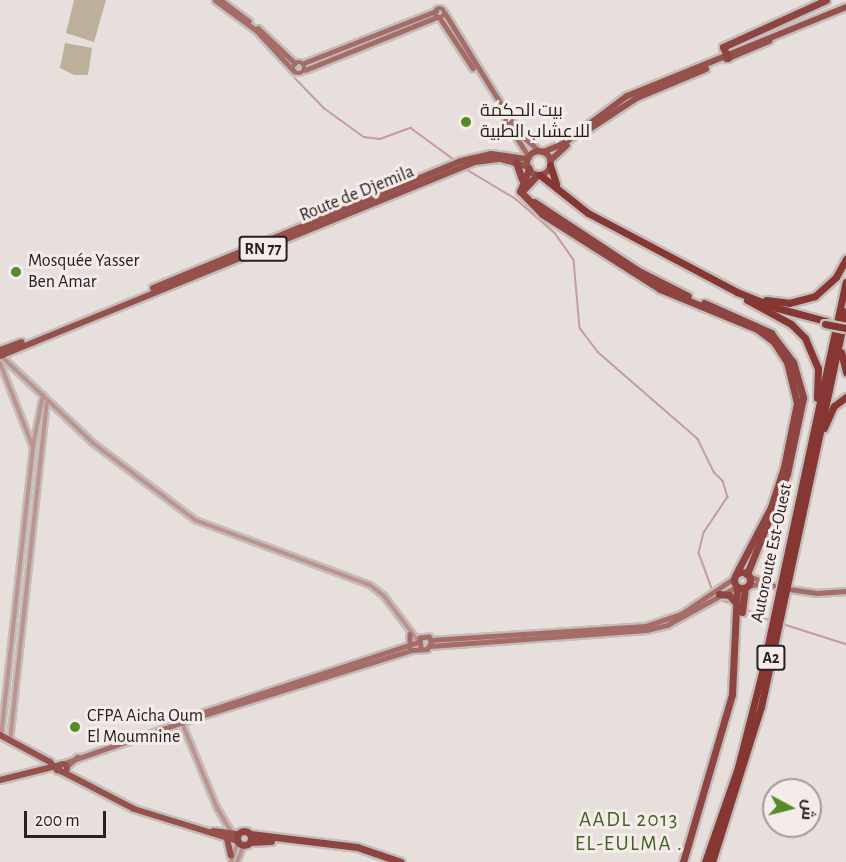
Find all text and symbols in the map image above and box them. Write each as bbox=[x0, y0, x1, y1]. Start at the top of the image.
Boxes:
place label: بيت الحكمة للاعشاب الطبية bbox=[480, 101, 590, 144]
marker: بيت الحكمة للاعشاب الطبية bbox=[457, 113, 475, 131]
street label: Route de Djemila bbox=[297, 161, 417, 227]
road number: RN 77 bbox=[238, 236, 288, 262]
place label: Mosquée Yasser Ben Amar bbox=[28, 251, 139, 294]
marker: Mosquée Yasser Ben Amar bbox=[9, 265, 23, 279]
street label: Autoroute Est-Ouest bbox=[747, 482, 797, 624]
road number: A2 bbox=[756, 645, 786, 671]
place label: CFPA Aicha Oum El Moumnine bbox=[87, 706, 203, 748]
marker: CFPA Aicha Oum El Moumnine bbox=[68, 720, 82, 734]
north arrow bbox=[762, 778, 822, 838]
scale bar bbox=[27, 799, 110, 837]
text: ش bbox=[799, 799, 817, 821]
district label: AADL 2013 EL-EULMA . bbox=[575, 807, 683, 857]
text: 200 m bbox=[35, 812, 80, 830]

